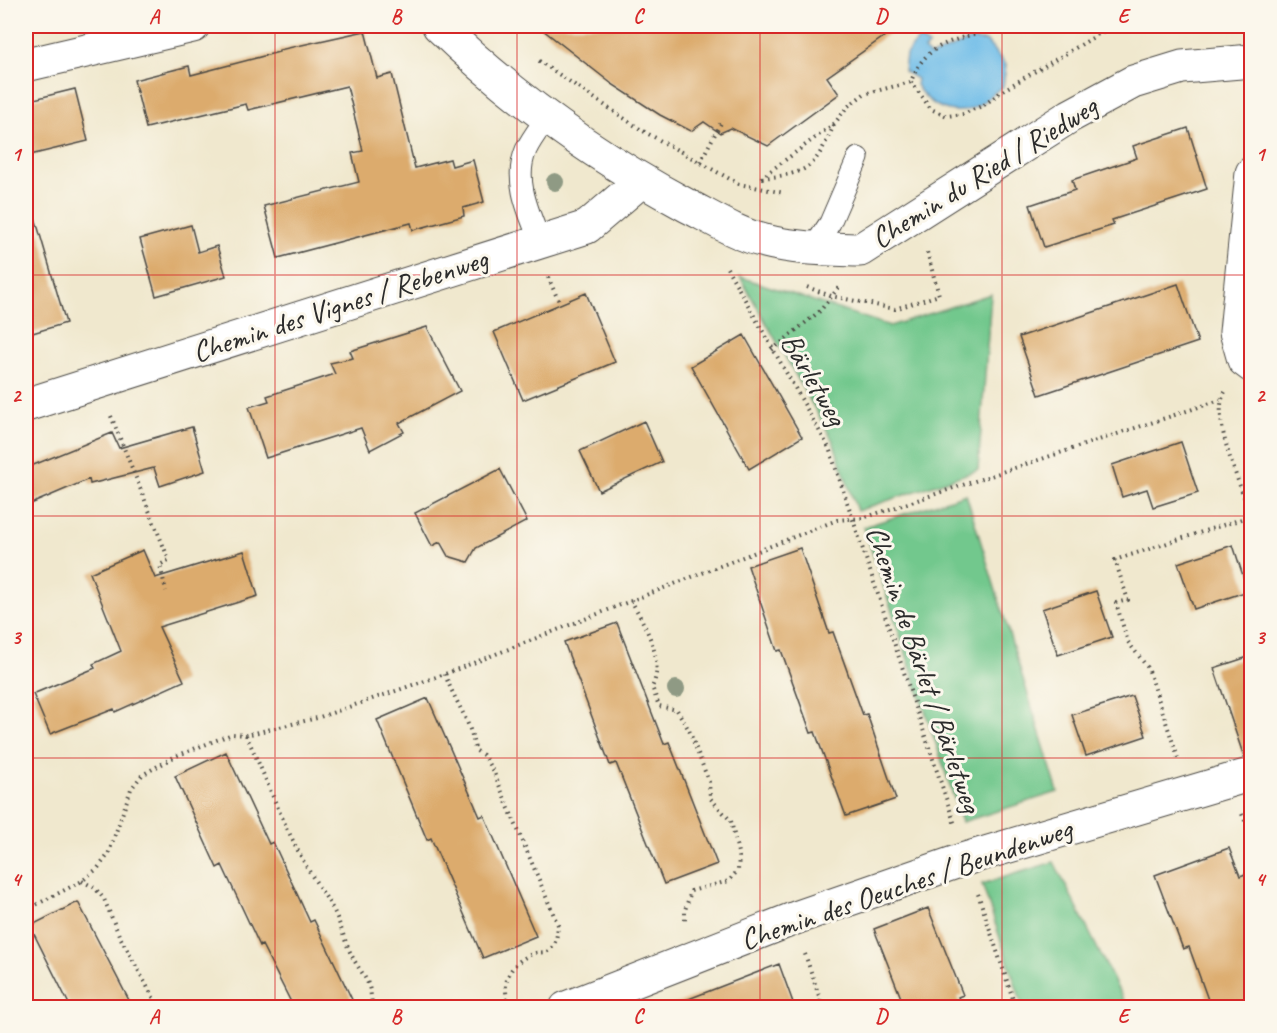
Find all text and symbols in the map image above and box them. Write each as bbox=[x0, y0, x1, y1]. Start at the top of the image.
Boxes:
text: A bbox=[149, 4, 161, 29]
text: B bbox=[391, 4, 403, 29]
text: C bbox=[633, 4, 645, 29]
text: D bbox=[875, 4, 889, 29]
text: E bbox=[1118, 4, 1132, 29]
street label: Chemin du Ried / Riedweg bbox=[864, 86, 1106, 257]
text: 1 bbox=[12, 142, 23, 167]
text: 1 bbox=[1256, 142, 1267, 167]
street label: Chemin des Vignes / Rebenweg bbox=[188, 239, 494, 371]
street label: Bärletweg bbox=[773, 326, 857, 434]
text: 2 bbox=[12, 383, 23, 408]
text: 2 bbox=[1256, 383, 1267, 408]
street label: Chemin de Bärlet / Bärletweg bbox=[857, 521, 992, 819]
text: 3 bbox=[12, 625, 23, 650]
text: 3 bbox=[1256, 625, 1267, 650]
street label: Chemin des Oeuches / Beundenweg bbox=[735, 809, 1079, 959]
text: 4 bbox=[12, 867, 24, 892]
text: 4 bbox=[1256, 867, 1268, 892]
text: A bbox=[149, 1004, 161, 1029]
text: B bbox=[391, 1004, 403, 1029]
text: C bbox=[633, 1004, 645, 1029]
text: D bbox=[875, 1004, 889, 1029]
text: E bbox=[1118, 1004, 1132, 1029]

